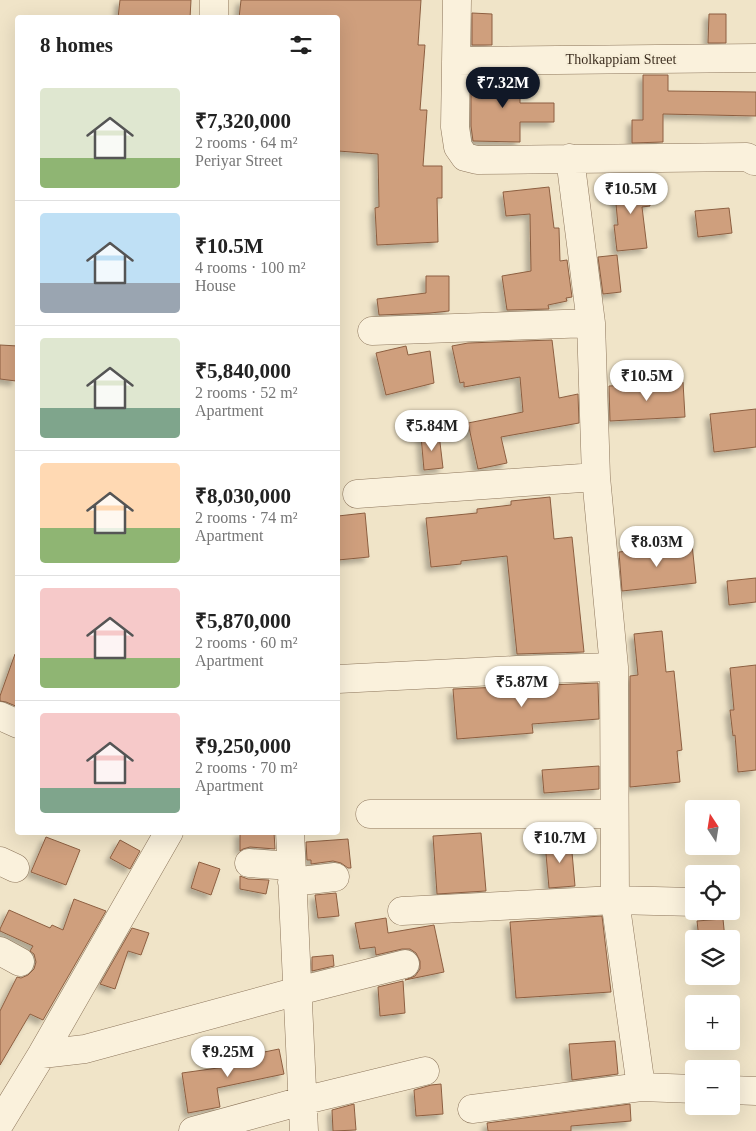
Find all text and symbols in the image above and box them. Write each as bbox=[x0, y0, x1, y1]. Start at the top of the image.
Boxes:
icon: filters bbox=[287, 31, 315, 59]
text: 8 homes bbox=[40, 33, 113, 57]
street label: Tholkappiam Street bbox=[566, 52, 677, 67]
pin: ₹7.32M bbox=[462, 66, 544, 109]
text: ₹7.32M bbox=[477, 74, 529, 91]
icon: home bbox=[80, 108, 140, 168]
text: ₹7,320,000 bbox=[195, 109, 291, 133]
text: 2 rooms · 64 m² bbox=[195, 134, 298, 151]
text: Periyar Street bbox=[195, 152, 283, 169]
pin: ₹10.5M bbox=[590, 172, 672, 215]
text: ₹10.5M bbox=[605, 180, 657, 197]
icon: home bbox=[80, 233, 140, 293]
text: ₹10.5M bbox=[195, 234, 264, 258]
text: 4 rooms · 100 m² bbox=[195, 259, 306, 276]
text: House bbox=[195, 277, 236, 294]
icon: home bbox=[80, 358, 140, 418]
text: ₹5,840,000 bbox=[195, 359, 291, 383]
pin: ₹10.5M bbox=[606, 360, 688, 402]
text: ₹10.5M bbox=[621, 367, 673, 384]
text: 2 rooms · 52 m² bbox=[195, 384, 298, 401]
text: Apartment bbox=[195, 402, 263, 419]
pin: ₹5.84M bbox=[391, 410, 473, 452]
text: ₹5.84M bbox=[406, 417, 458, 434]
icon: home bbox=[80, 483, 140, 543]
text: ₹8,030,000 bbox=[195, 484, 291, 508]
text: 2 rooms · 74 m² bbox=[195, 509, 298, 526]
pin: ₹8.03M bbox=[616, 526, 698, 568]
text: Apartment bbox=[195, 527, 263, 544]
text: ₹8.03M bbox=[631, 533, 683, 550]
icon: home bbox=[80, 608, 140, 668]
text: ₹5,870,000 bbox=[195, 609, 291, 633]
text: 2 rooms · 60 m² bbox=[195, 634, 298, 651]
text: Apartment bbox=[195, 652, 263, 669]
pin: ₹5.87M bbox=[481, 666, 563, 708]
text: ₹5.87M bbox=[496, 673, 548, 690]
icon: home bbox=[80, 733, 140, 793]
text: ₹9,250,000 bbox=[195, 734, 291, 758]
text: 2 rooms · 70 m² bbox=[195, 759, 298, 776]
text: Apartment bbox=[195, 777, 263, 794]
north arrow bbox=[685, 800, 740, 855]
map controls bbox=[685, 800, 740, 1115]
pin: ₹10.7M bbox=[519, 822, 601, 864]
text: ₹10.7M bbox=[534, 829, 586, 846]
button: locate bbox=[685, 865, 740, 920]
button: layers bbox=[685, 930, 740, 985]
button: + bbox=[685, 995, 740, 1050]
pin: ₹9.25M bbox=[187, 1036, 269, 1078]
text: ₹9.25M bbox=[202, 1043, 254, 1060]
button: − bbox=[685, 1060, 740, 1115]

